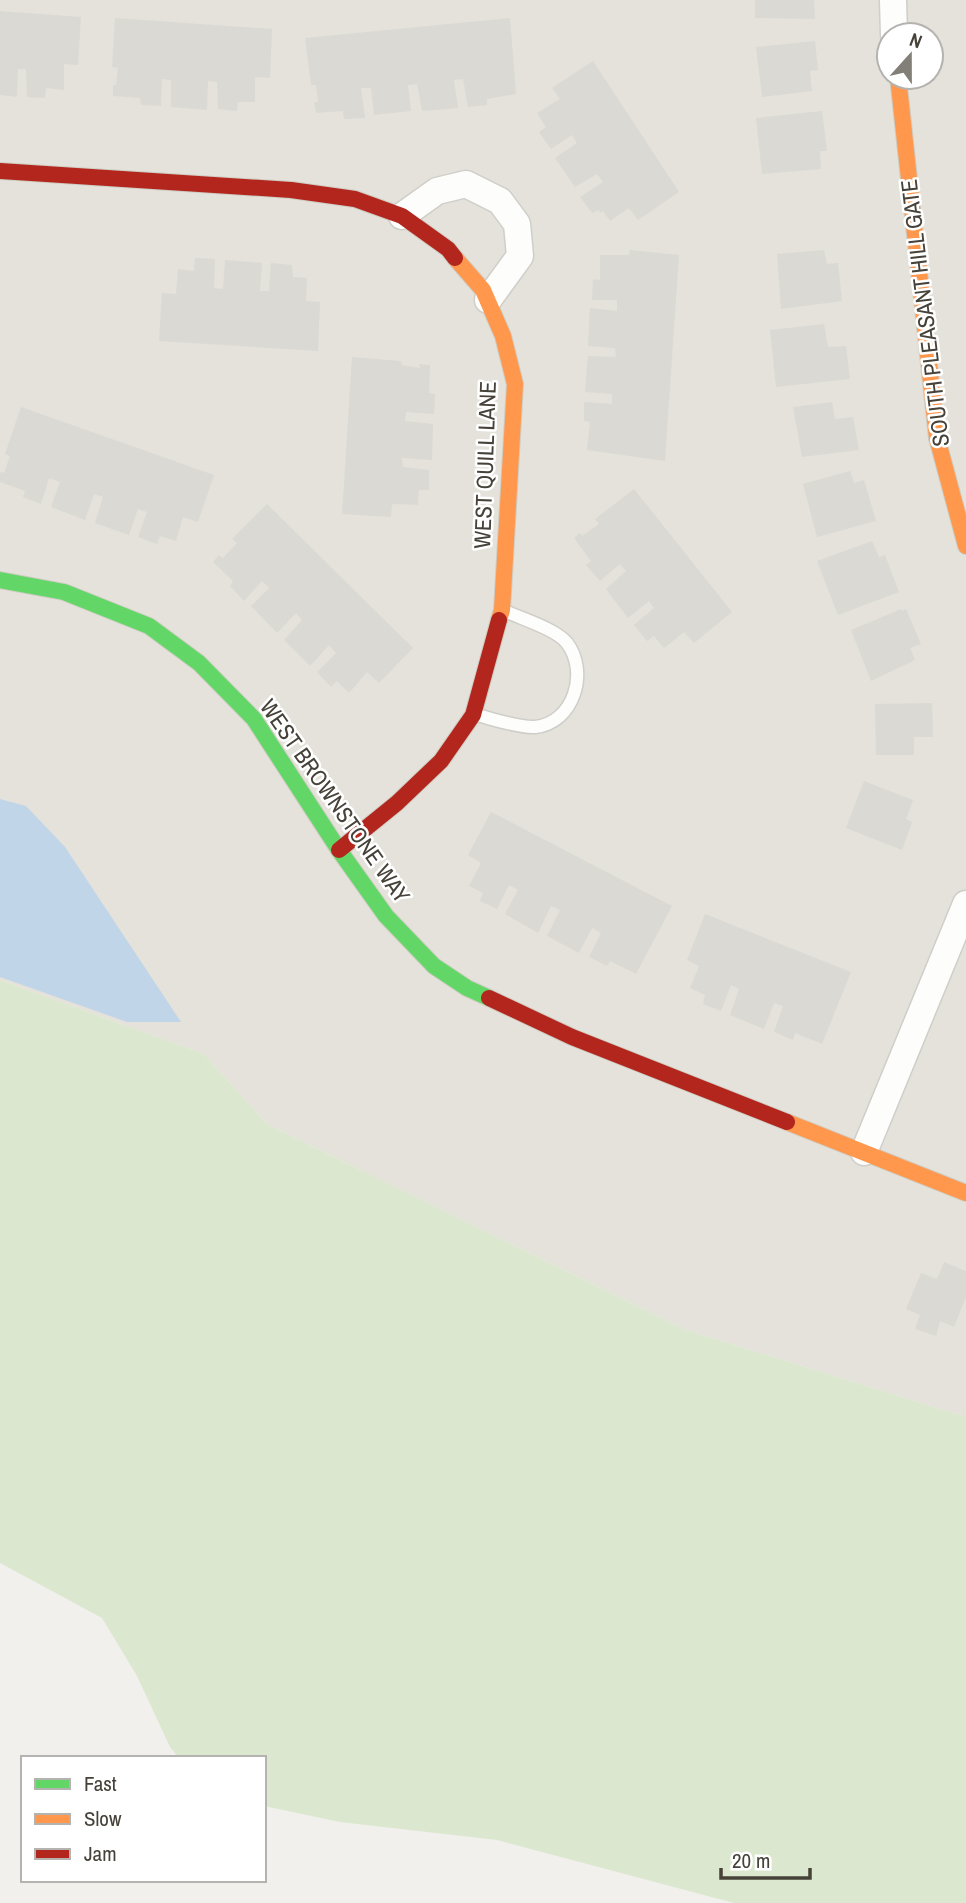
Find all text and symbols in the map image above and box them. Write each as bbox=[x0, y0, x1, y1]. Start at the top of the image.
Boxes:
north arrow bbox=[875, 21, 945, 91]
text: N bbox=[906, 26, 926, 54]
street label: SOUTH PLEASANT HILL GATE bbox=[893, 178, 956, 448]
street label: WEST QUILL LANE bbox=[466, 381, 503, 549]
street label: WEST BROWNSTONE WAY bbox=[253, 693, 418, 909]
legend bbox=[21, 1756, 266, 1882]
text: Fast bbox=[84, 1769, 117, 1798]
text: Slow bbox=[84, 1804, 122, 1833]
scale bar bbox=[721, 1836, 810, 1880]
text: Jam bbox=[84, 1839, 117, 1868]
text: 20 m bbox=[732, 1846, 770, 1875]

